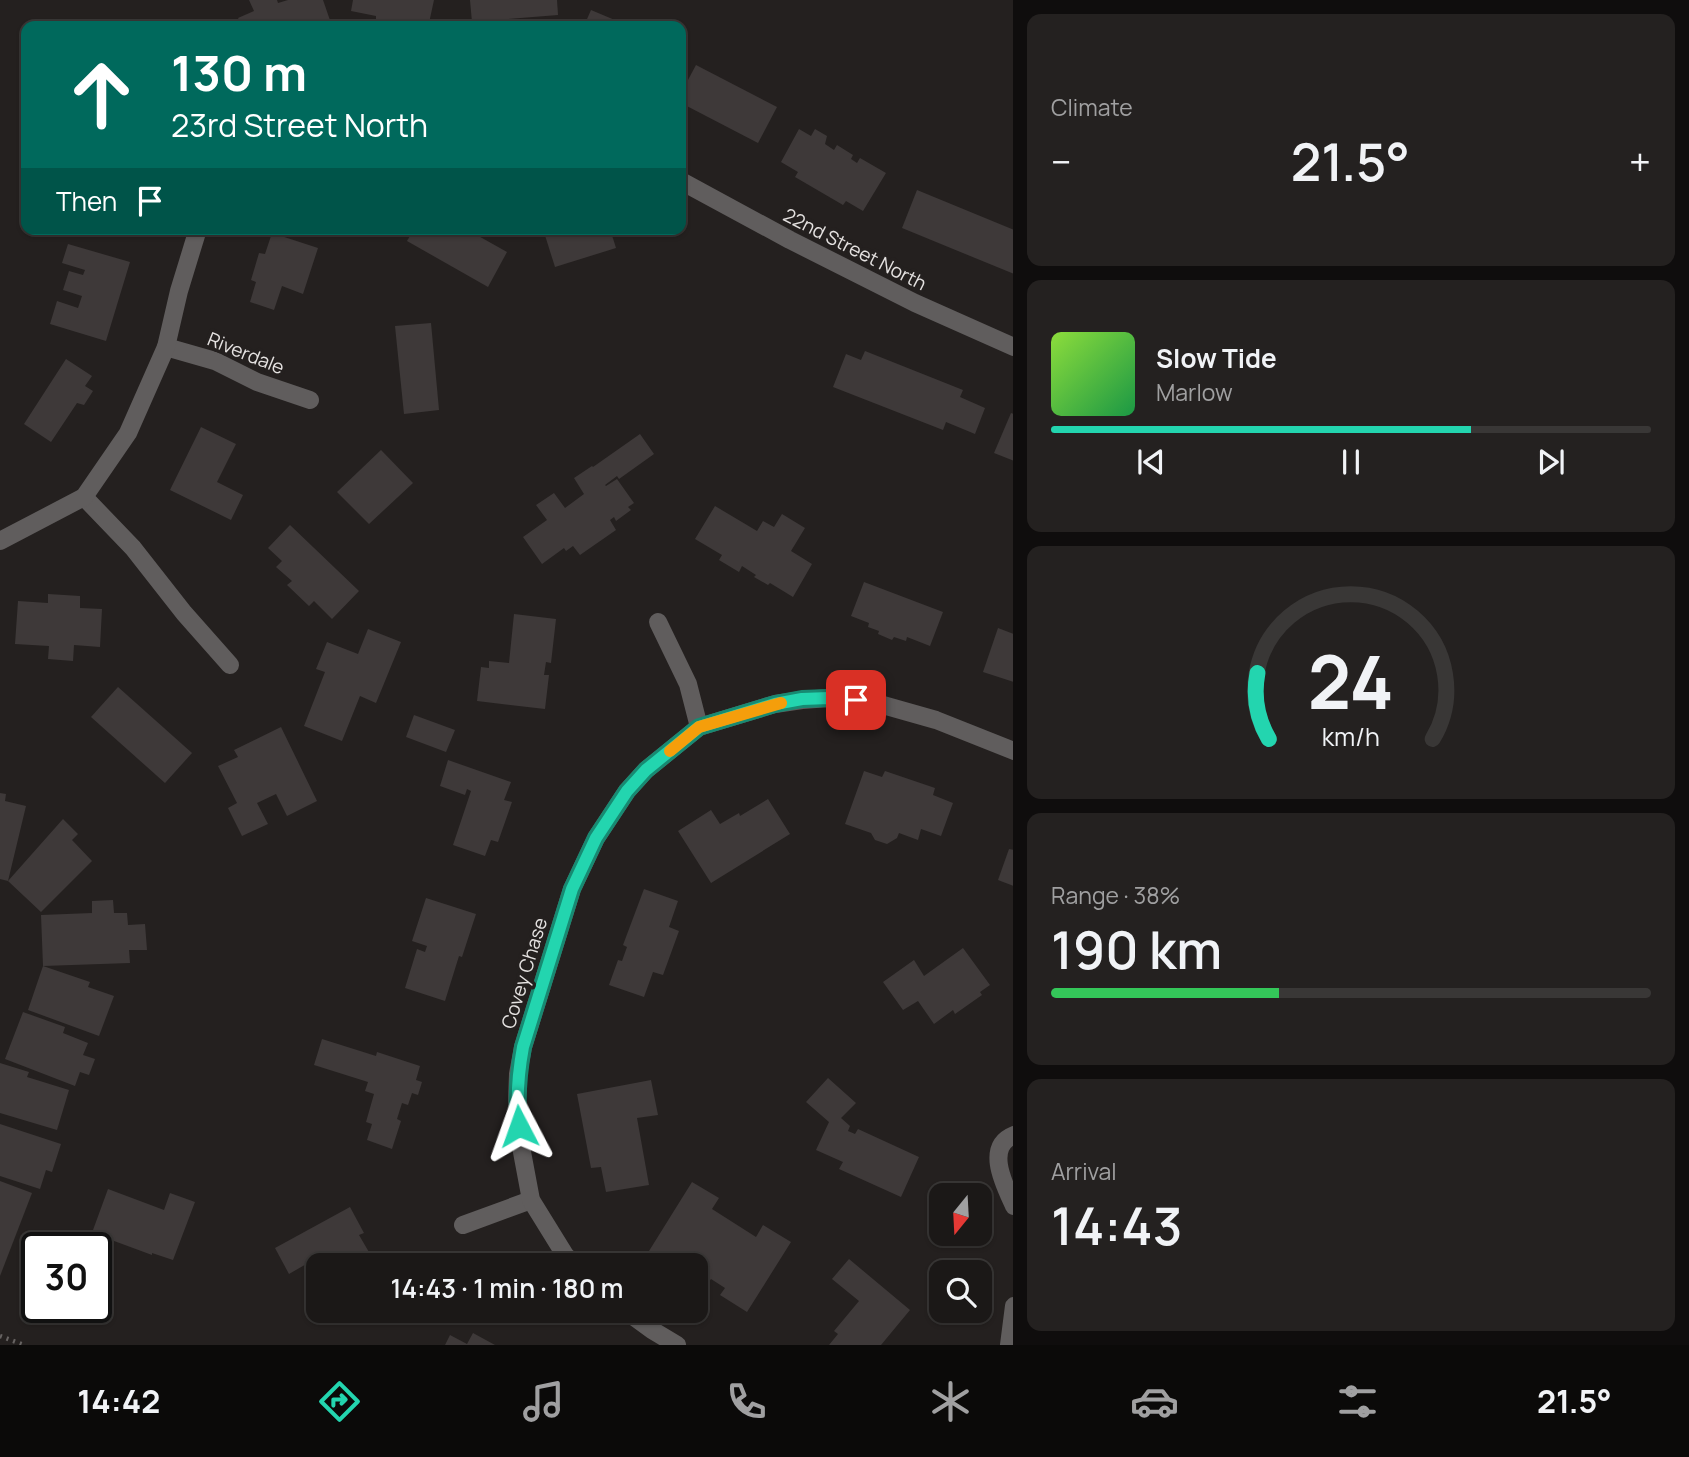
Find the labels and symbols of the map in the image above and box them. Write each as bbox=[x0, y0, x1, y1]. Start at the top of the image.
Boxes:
street label: 22nd Street North bbox=[779, 202, 931, 296]
street label: Riverdale bbox=[204, 326, 288, 380]
pin bbox=[826, 670, 886, 730]
street label: Covey Chase bbox=[495, 914, 553, 1032]
position arrow bbox=[482, 1089, 556, 1163]
north arrow bbox=[929, 1183, 992, 1246]
speed limit sign: 30 bbox=[21, 1232, 112, 1323]

